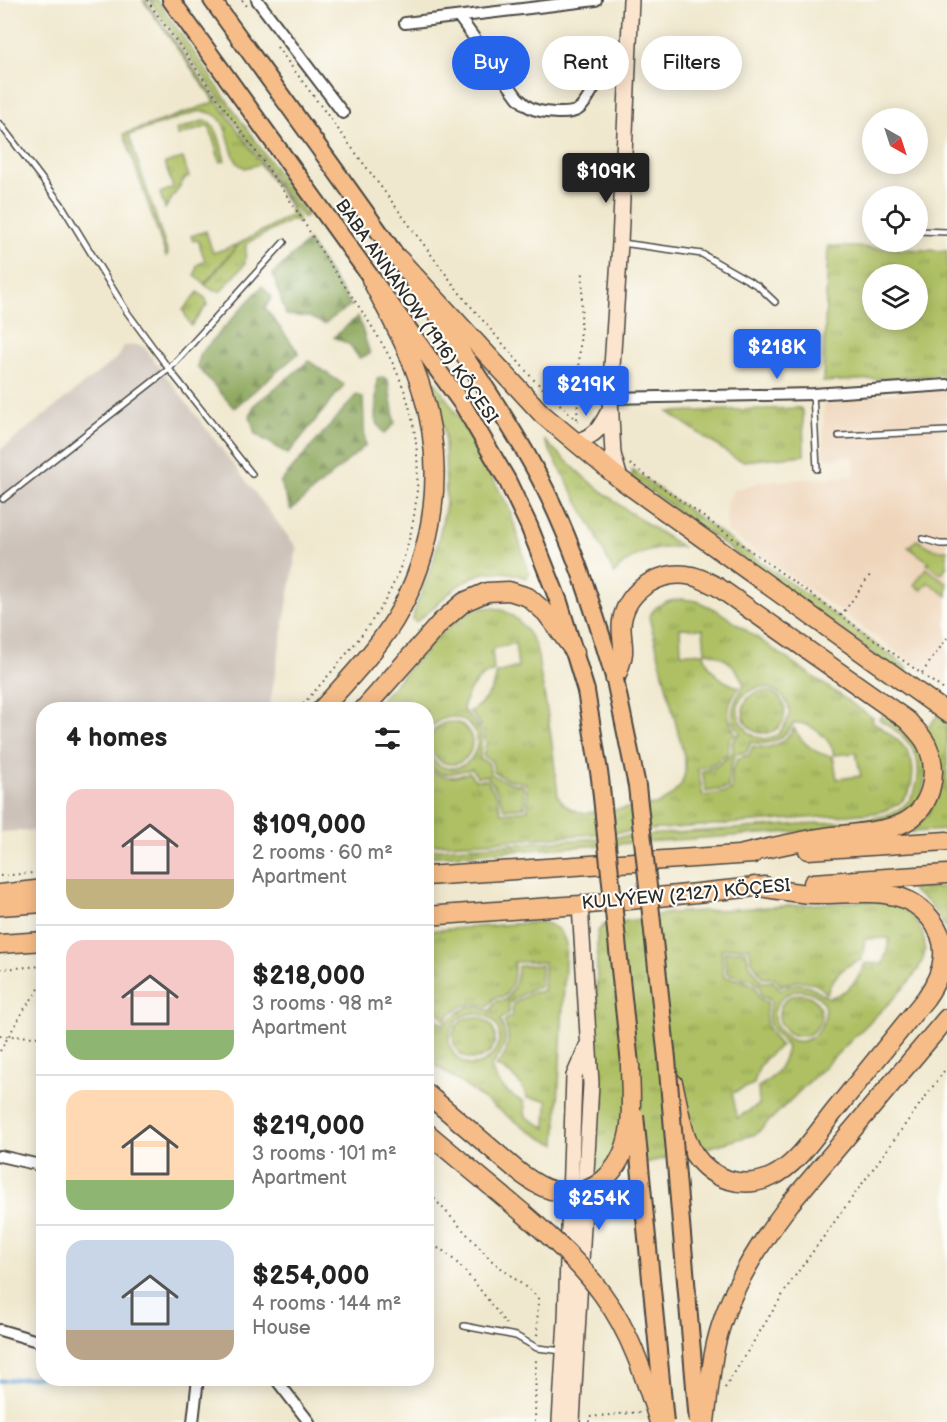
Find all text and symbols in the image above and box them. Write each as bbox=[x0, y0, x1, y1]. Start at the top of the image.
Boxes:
chip: Buy bbox=[452, 36, 530, 90]
chip: Rent bbox=[542, 36, 629, 90]
chip: Filters bbox=[641, 36, 742, 90]
north arrow bbox=[862, 108, 928, 174]
map controls bbox=[862, 108, 928, 330]
pin: $109K bbox=[564, 153, 648, 204]
text: $109K bbox=[576, 160, 636, 184]
button: locate bbox=[862, 186, 928, 252]
street label: BABA ANNANOW (1916) KÖÇESI bbox=[331, 195, 503, 427]
button: layers bbox=[862, 264, 928, 330]
pin: $218K bbox=[735, 329, 819, 380]
text: $218K bbox=[748, 336, 806, 360]
pin: $219K bbox=[544, 366, 628, 417]
text: $219K bbox=[557, 373, 615, 397]
icon: filters bbox=[371, 722, 404, 755]
text: 4 homes bbox=[66, 723, 167, 754]
text: $109,000 bbox=[252, 810, 366, 841]
icon: home bbox=[114, 813, 186, 885]
text: 2 rooms · 60 m² bbox=[252, 841, 393, 865]
text: Apartment bbox=[252, 865, 347, 889]
street label: KULYÝEW (2127) KÖÇESI bbox=[581, 873, 791, 914]
text: $218,000 bbox=[252, 961, 365, 992]
icon: home bbox=[114, 964, 186, 1036]
text: 3 rooms · 98 m² bbox=[252, 992, 393, 1016]
text: Apartment bbox=[252, 1016, 347, 1040]
text: $219,000 bbox=[252, 1111, 365, 1142]
icon: home bbox=[114, 1114, 186, 1186]
text: 3 rooms · 101 m² bbox=[252, 1142, 397, 1166]
text: Apartment bbox=[252, 1166, 347, 1190]
pin: $254K bbox=[557, 1180, 641, 1231]
text: $254K bbox=[568, 1187, 630, 1211]
text: $254,000 bbox=[252, 1261, 369, 1292]
icon: home bbox=[114, 1264, 186, 1336]
text: 4 rooms · 144 m² bbox=[252, 1292, 401, 1316]
text: House bbox=[252, 1316, 311, 1340]

